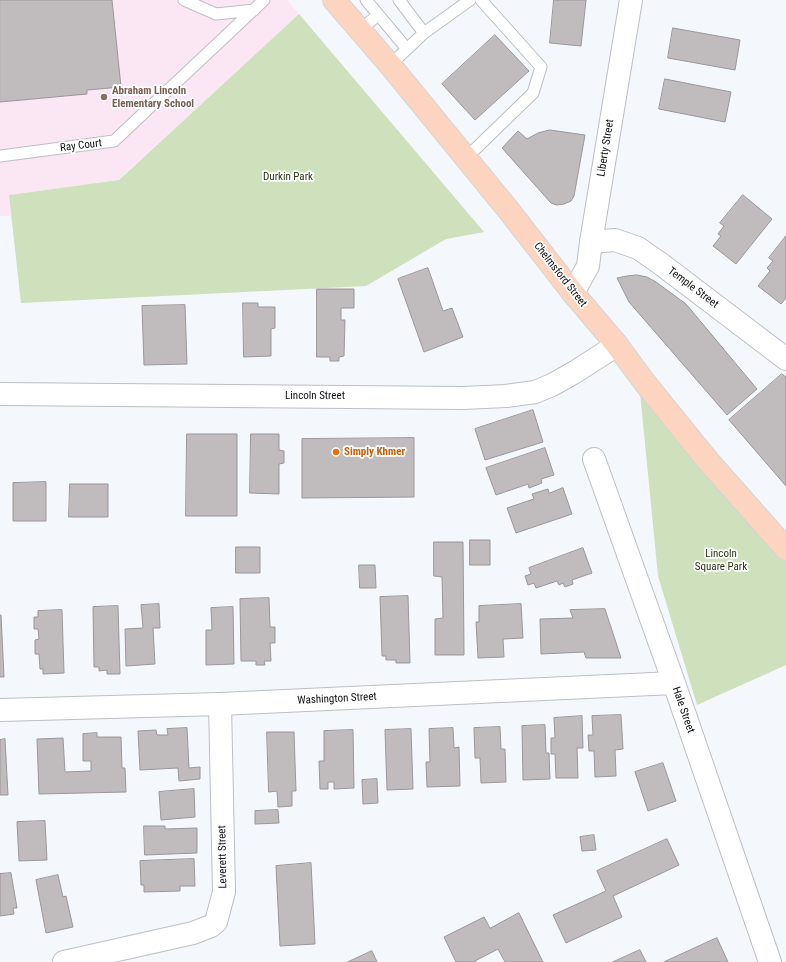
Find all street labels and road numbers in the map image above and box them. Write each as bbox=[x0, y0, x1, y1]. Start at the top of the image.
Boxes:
street label: Liberty Street bbox=[595, 118, 617, 178]
street label: Ray Court bbox=[59, 137, 103, 155]
street label: Chelmsford Street bbox=[531, 240, 589, 310]
street label: Temple Street bbox=[665, 265, 721, 311]
street label: Lincoln Street bbox=[285, 389, 345, 403]
street label: Hale Street bbox=[669, 685, 697, 735]
street label: Washington Street bbox=[297, 690, 377, 708]
street label: Leverett Street bbox=[216, 825, 230, 889]

